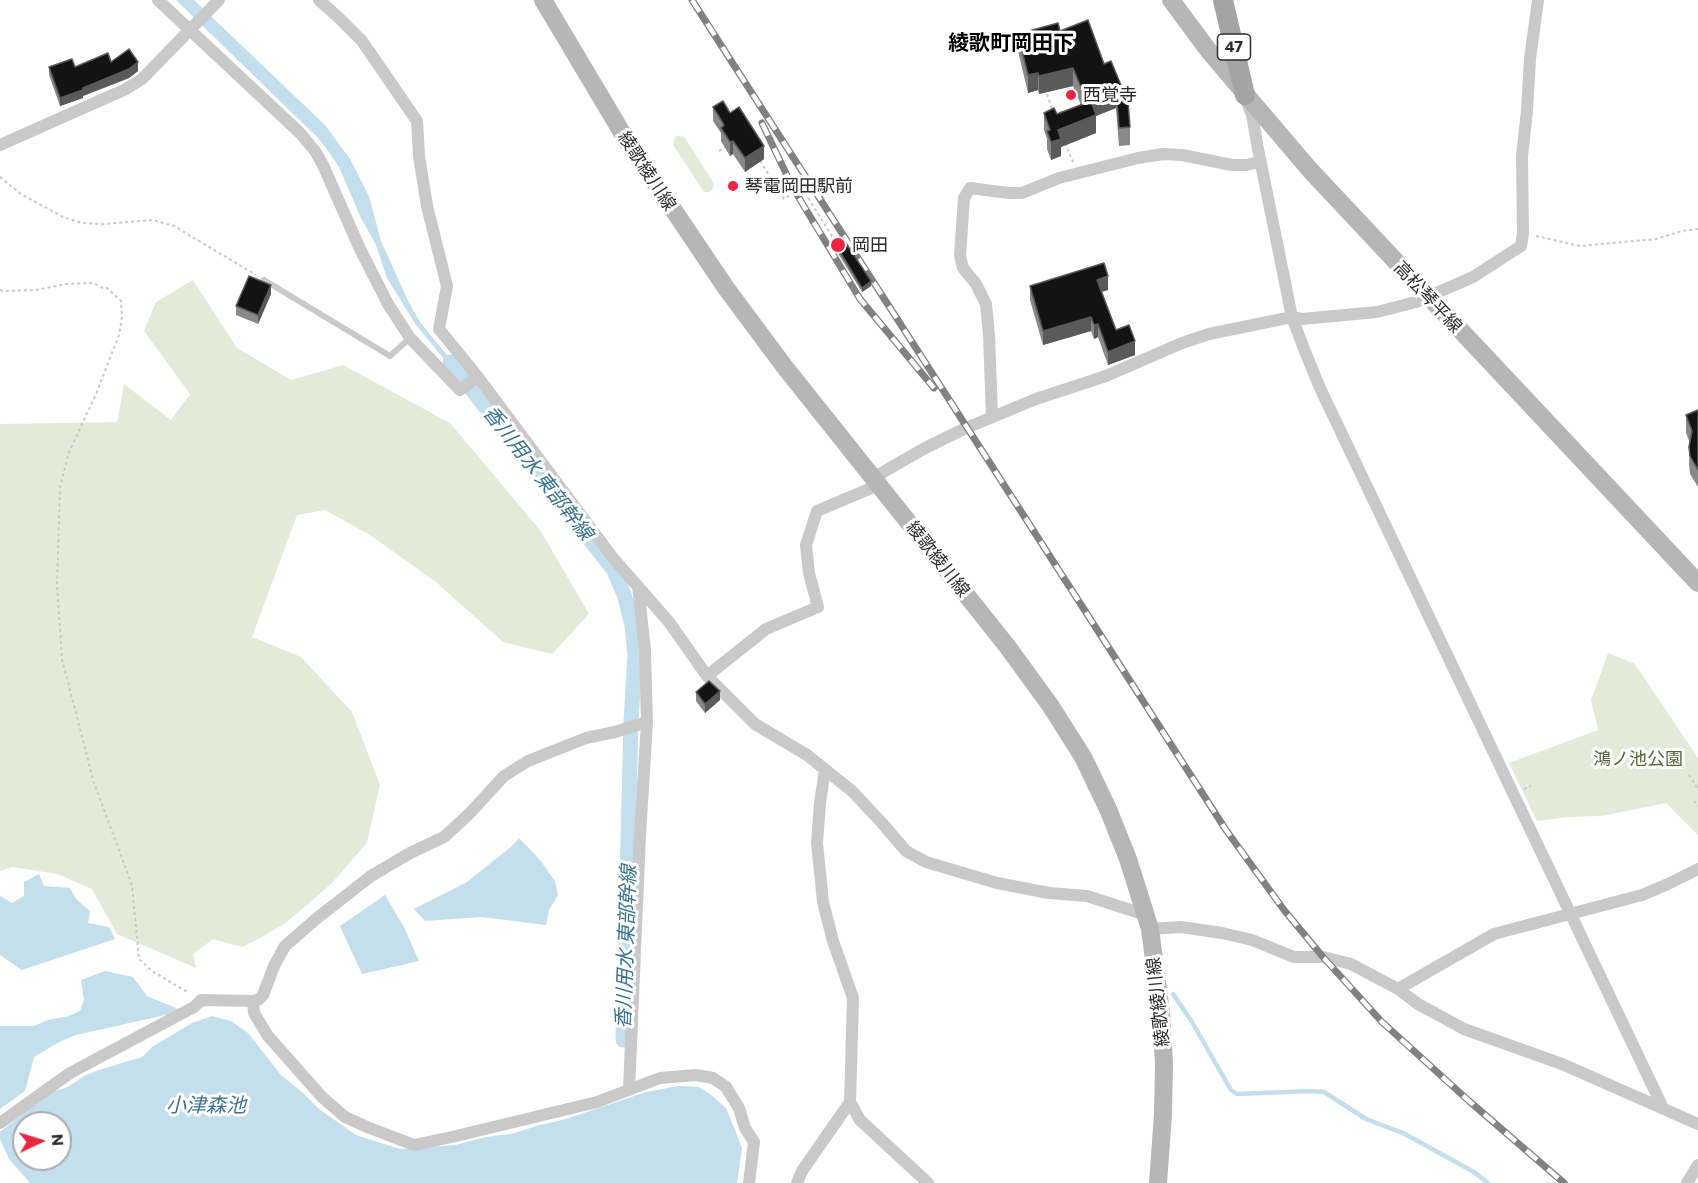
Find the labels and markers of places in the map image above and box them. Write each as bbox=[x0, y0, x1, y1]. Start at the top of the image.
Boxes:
place label: 西覚寺 bbox=[1083, 84, 1137, 106]
marker: 西覚寺 bbox=[1064, 88, 1078, 102]
place label: 琴電岡田駅前 bbox=[745, 175, 853, 197]
marker: 琴電岡田駅前 bbox=[726, 179, 740, 193]
place label: 岡田 bbox=[852, 234, 888, 256]
marker: 岡田 bbox=[829, 236, 847, 254]

